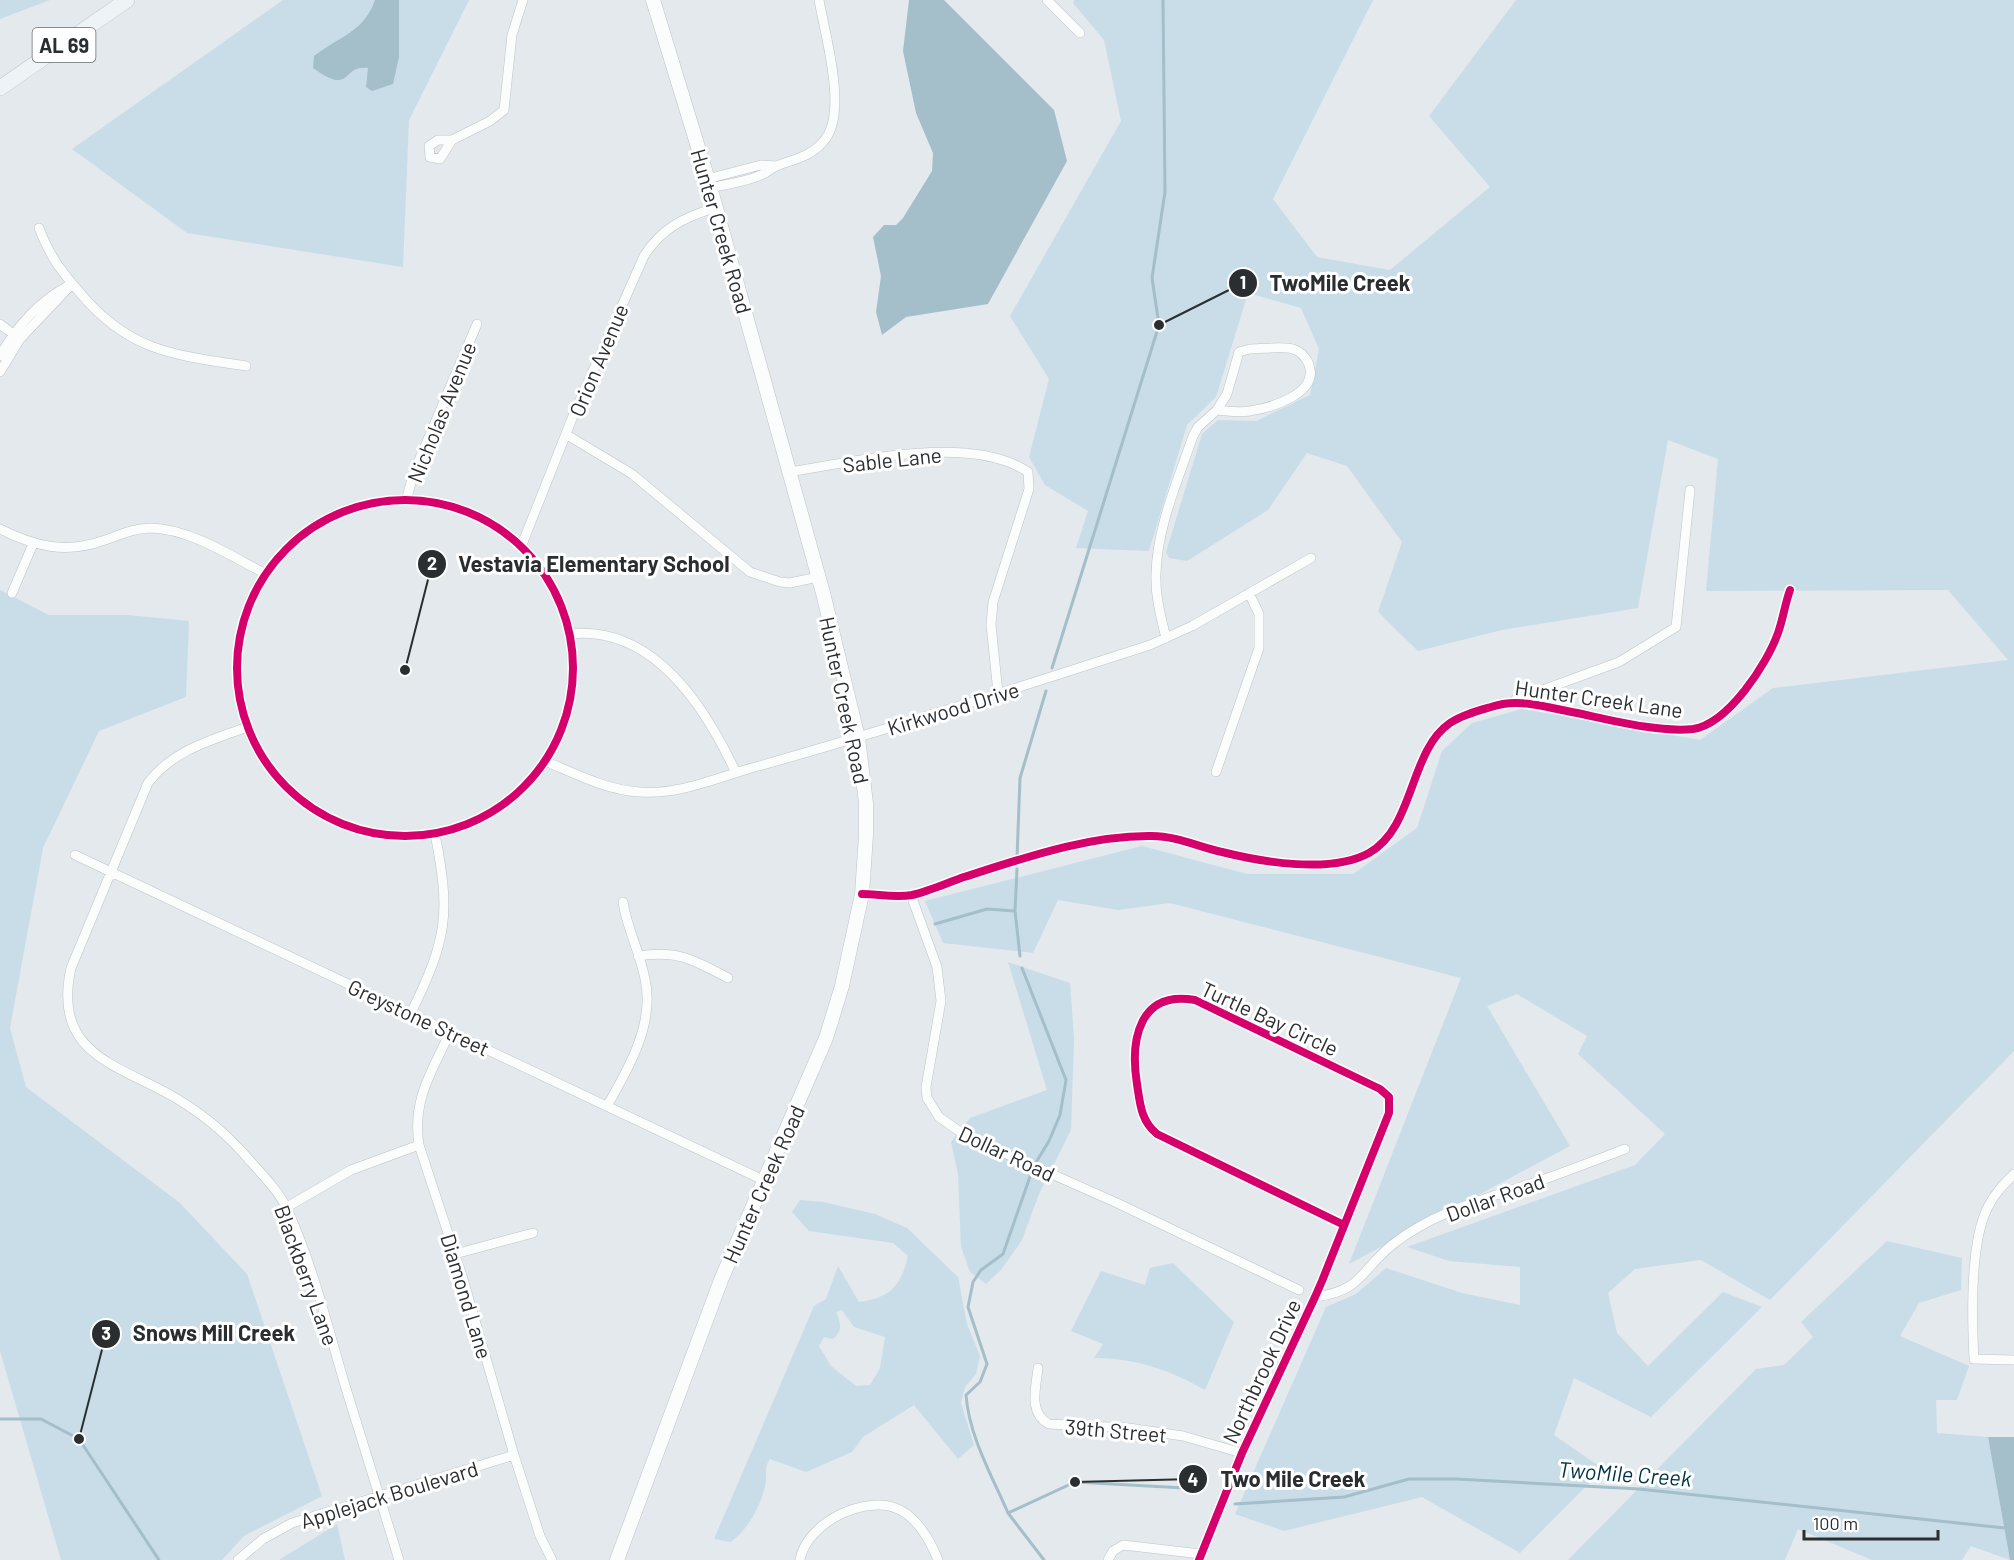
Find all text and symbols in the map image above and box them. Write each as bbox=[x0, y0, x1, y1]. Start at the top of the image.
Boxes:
road number: AL 69 bbox=[32, 28, 96, 62]
street label: Hunter Creek Road bbox=[686, 146, 758, 316]
callout: TwoMile Creek bbox=[1228, 263, 1423, 303]
text: TwoMile Creek bbox=[1270, 269, 1411, 295]
text: 1 bbox=[1240, 271, 1246, 293]
street label: Orion Avenue bbox=[563, 300, 633, 420]
street label: Nicholas Avenue bbox=[401, 338, 481, 486]
street label: Sable Lane bbox=[841, 441, 943, 477]
callout: Vestavia Elementary School bbox=[417, 544, 742, 584]
text: Vestavia Elementary School bbox=[458, 550, 730, 576]
text: 2 bbox=[427, 552, 437, 574]
street label: Hunter Creek Road bbox=[815, 614, 875, 786]
street label: Hunter Creek Lane bbox=[1514, 674, 1684, 722]
street label: Kirkwood Drive bbox=[884, 676, 1022, 740]
street label: Greystone Street bbox=[344, 973, 494, 1061]
street label: Turtle Bay Circle bbox=[1198, 975, 1342, 1061]
street label: Hunter Creek Road bbox=[717, 1101, 809, 1267]
street label: Dollar Road bbox=[955, 1120, 1059, 1186]
street label: Dollar Road bbox=[1442, 1168, 1548, 1226]
street label: Blackberry Lane bbox=[270, 1201, 344, 1349]
street label: Diamond Lane bbox=[436, 1230, 498, 1362]
street label: Northbrook Drive bbox=[1217, 1295, 1305, 1447]
callout: Snows Mill Creek bbox=[91, 1314, 307, 1354]
text: Snows Mill Creek bbox=[133, 1319, 295, 1345]
text: 3 bbox=[101, 1322, 111, 1344]
street label: 39th Street bbox=[1064, 1413, 1168, 1447]
street label: Applejack Boulevard bbox=[297, 1455, 481, 1533]
water label: TwoMile Creek bbox=[1558, 1455, 1693, 1491]
callout: Two Mile Creek bbox=[1178, 1459, 1378, 1499]
text: Two Mile Creek bbox=[1220, 1465, 1366, 1491]
text: 4 bbox=[1188, 1468, 1199, 1490]
scale bar bbox=[1804, 1503, 1938, 1541]
text: 100 m bbox=[1813, 1512, 1858, 1534]

